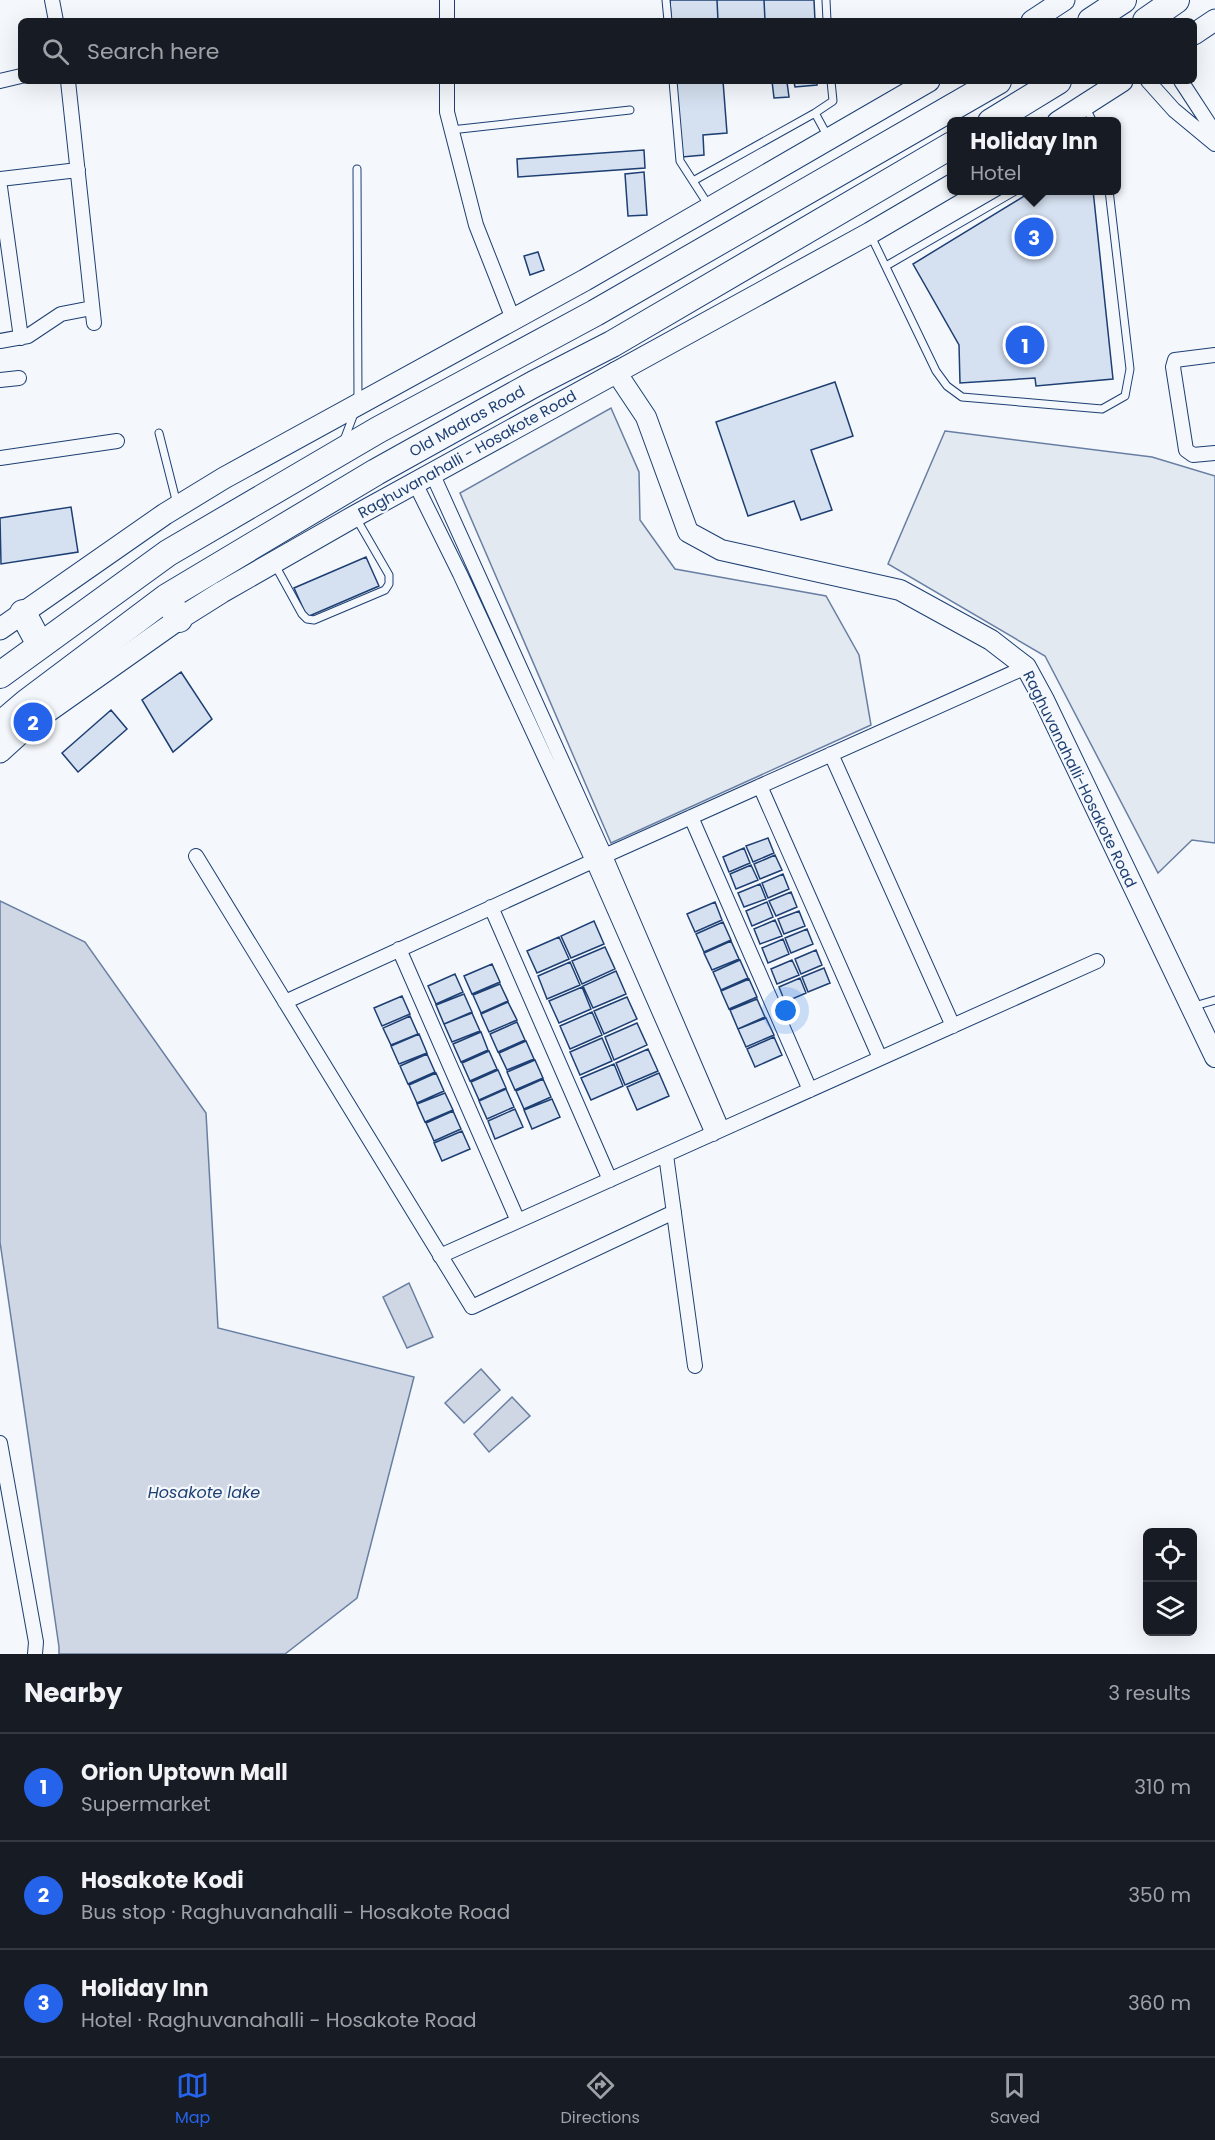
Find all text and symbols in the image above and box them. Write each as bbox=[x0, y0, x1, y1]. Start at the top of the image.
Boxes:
search box bbox=[18, 18, 1197, 84]
icon: search bbox=[39, 35, 72, 68]
text: Search here bbox=[87, 36, 220, 67]
popup bbox=[947, 117, 1121, 195]
text: Holiday Inn bbox=[970, 126, 1098, 157]
text: Hotel bbox=[970, 159, 1021, 187]
pin: 3 bbox=[1014, 214, 1054, 260]
pin: 1 bbox=[1006, 322, 1044, 368]
street label: Old Madras Road bbox=[405, 380, 529, 462]
street label: Raghuvanahalli - Hosakote Road bbox=[354, 385, 580, 523]
street label: Raghuvanahalli-Hosakote Road bbox=[1018, 667, 1142, 891]
pin: 2 bbox=[14, 700, 52, 744]
your location bbox=[771, 996, 800, 1025]
water label: Hosakote lake bbox=[148, 1481, 260, 1504]
map controls bbox=[1143, 1528, 1197, 1636]
button: locate bbox=[1143, 1528, 1197, 1582]
button: layers bbox=[1143, 1582, 1197, 1636]
text: Nearby bbox=[24, 1675, 122, 1711]
text: 3 results bbox=[1108, 1679, 1191, 1707]
text: Orion Uptown Mall bbox=[81, 1757, 288, 1788]
text: 1 bbox=[40, 1773, 47, 1801]
text: 310 m bbox=[1134, 1773, 1191, 1801]
text: Supermarket bbox=[81, 1790, 210, 1818]
text: Hosakote Kodi bbox=[81, 1865, 244, 1896]
text: 2 bbox=[38, 1881, 49, 1909]
text: 350 m bbox=[1128, 1881, 1191, 1909]
text: Bus stop · Raghuvanahalli - Hosakote Road bbox=[81, 1898, 510, 1926]
text: Holiday Inn bbox=[81, 1973, 209, 2004]
text: 3 bbox=[37, 1989, 50, 2017]
text: 360 m bbox=[1128, 1989, 1191, 2017]
text: Hotel · Raghuvanahalli - Hosakote Road bbox=[81, 2006, 477, 2034]
tab: Map bbox=[175, 2069, 210, 2130]
tab: Directions bbox=[561, 2069, 640, 2130]
tab: Saved bbox=[990, 2069, 1040, 2130]

